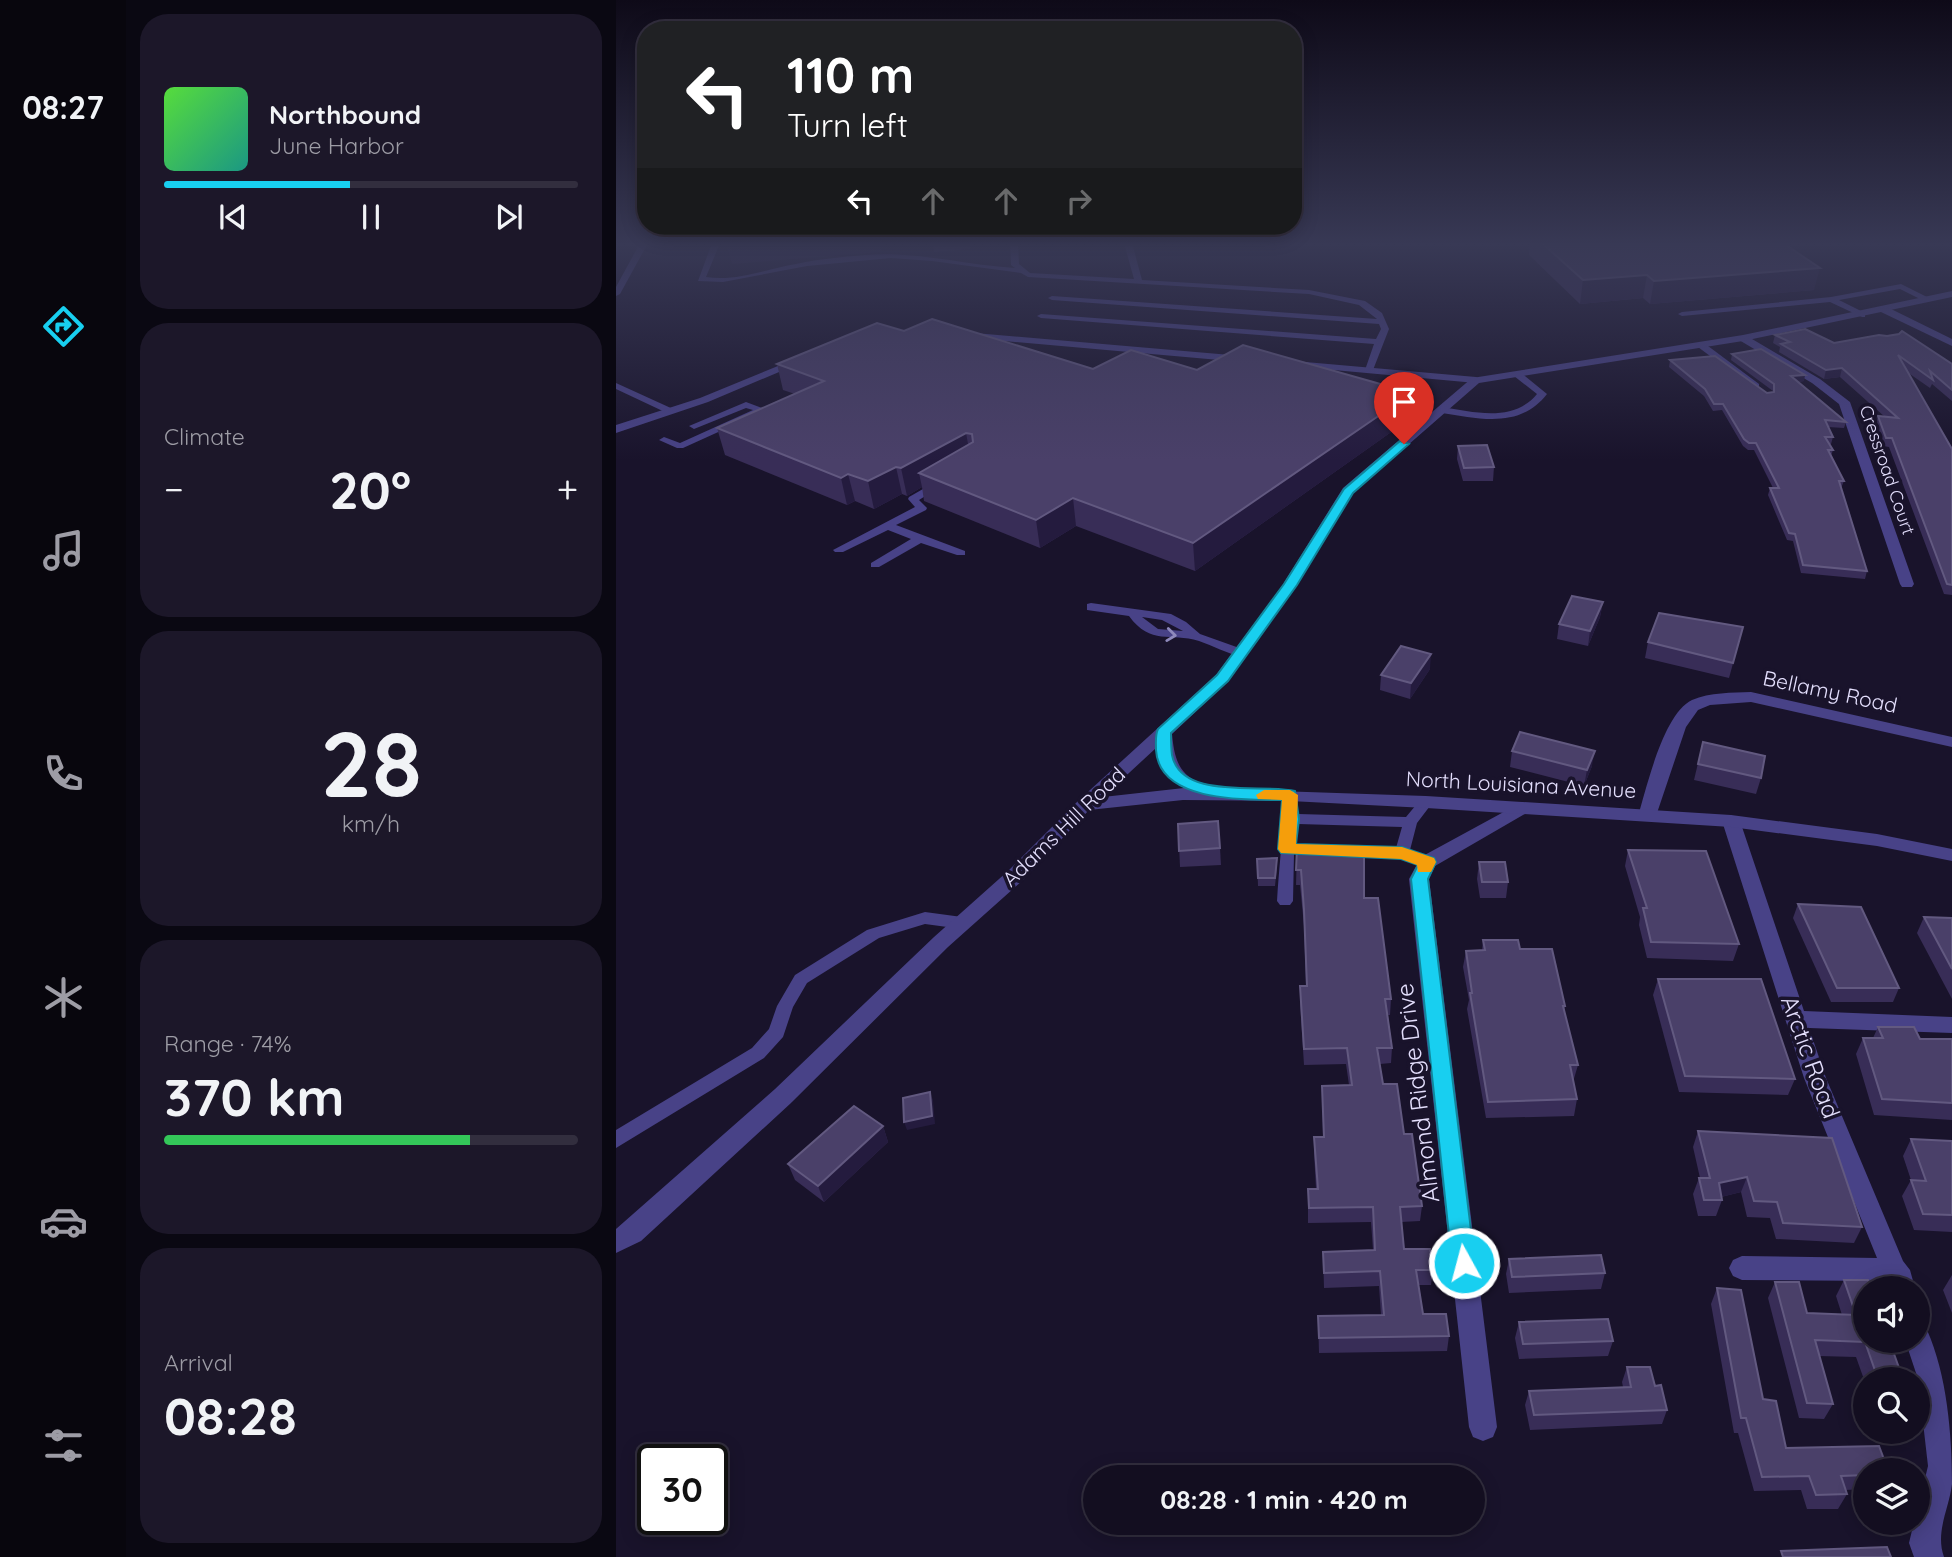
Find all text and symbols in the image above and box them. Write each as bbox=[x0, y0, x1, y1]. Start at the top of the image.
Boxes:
text: 110 m bbox=[787, 44, 914, 105]
icon: left bbox=[672, 49, 763, 140]
text: 08:27 bbox=[22, 87, 104, 127]
text: Northbound bbox=[269, 98, 421, 131]
text: Turn left bbox=[787, 105, 908, 145]
text: June Harbor bbox=[269, 131, 404, 160]
icon: left bbox=[841, 182, 879, 220]
icon: ahead bbox=[914, 182, 952, 220]
icon: ahead bbox=[987, 182, 1025, 220]
icon: right bbox=[1060, 182, 1098, 220]
icon: previous bbox=[214, 198, 252, 236]
icon: pause bbox=[352, 198, 390, 236]
icon: next bbox=[490, 198, 528, 236]
icon: directions bbox=[39, 302, 88, 351]
pin bbox=[1374, 372, 1434, 444]
icon: arrive bbox=[1385, 383, 1423, 421]
street label: Cressroad Court bbox=[1855, 402, 1920, 538]
text: Climate bbox=[164, 422, 245, 451]
text: 20° bbox=[329, 457, 411, 522]
text: − bbox=[164, 465, 184, 513]
text: + bbox=[557, 465, 578, 513]
icon: music bbox=[39, 526, 88, 575]
one-way arrow bbox=[1165, 627, 1177, 642]
street label: Bellamy Road bbox=[1761, 664, 1900, 718]
text: 28 bbox=[320, 706, 422, 820]
icon: phone bbox=[39, 749, 88, 798]
street label: Adams Hill Road bbox=[996, 761, 1130, 892]
street label: North Louisiana Avenue bbox=[1405, 765, 1637, 803]
text: km/h bbox=[342, 809, 400, 838]
icon: climate bbox=[39, 973, 88, 1022]
street label: Almond Ridge Drive bbox=[1389, 982, 1445, 1204]
street label: Arctic Road bbox=[1775, 991, 1847, 1122]
text: Range · 74% bbox=[164, 1029, 292, 1058]
text: 370 km bbox=[164, 1064, 345, 1129]
icon: car bbox=[39, 1197, 88, 1246]
position arrow bbox=[1427, 1226, 1501, 1300]
map controls bbox=[1853, 1276, 1930, 1535]
button: sound bbox=[1853, 1276, 1930, 1353]
text: Arrival bbox=[164, 1348, 233, 1377]
button: search bbox=[1853, 1367, 1930, 1444]
text: 08:28 bbox=[164, 1383, 297, 1448]
icon: filters bbox=[39, 1421, 88, 1470]
speed limit sign: 30 bbox=[637, 1444, 728, 1535]
button: layers bbox=[1853, 1458, 1930, 1535]
text: 08:28 · 1 min · 420 m bbox=[1160, 1483, 1408, 1516]

